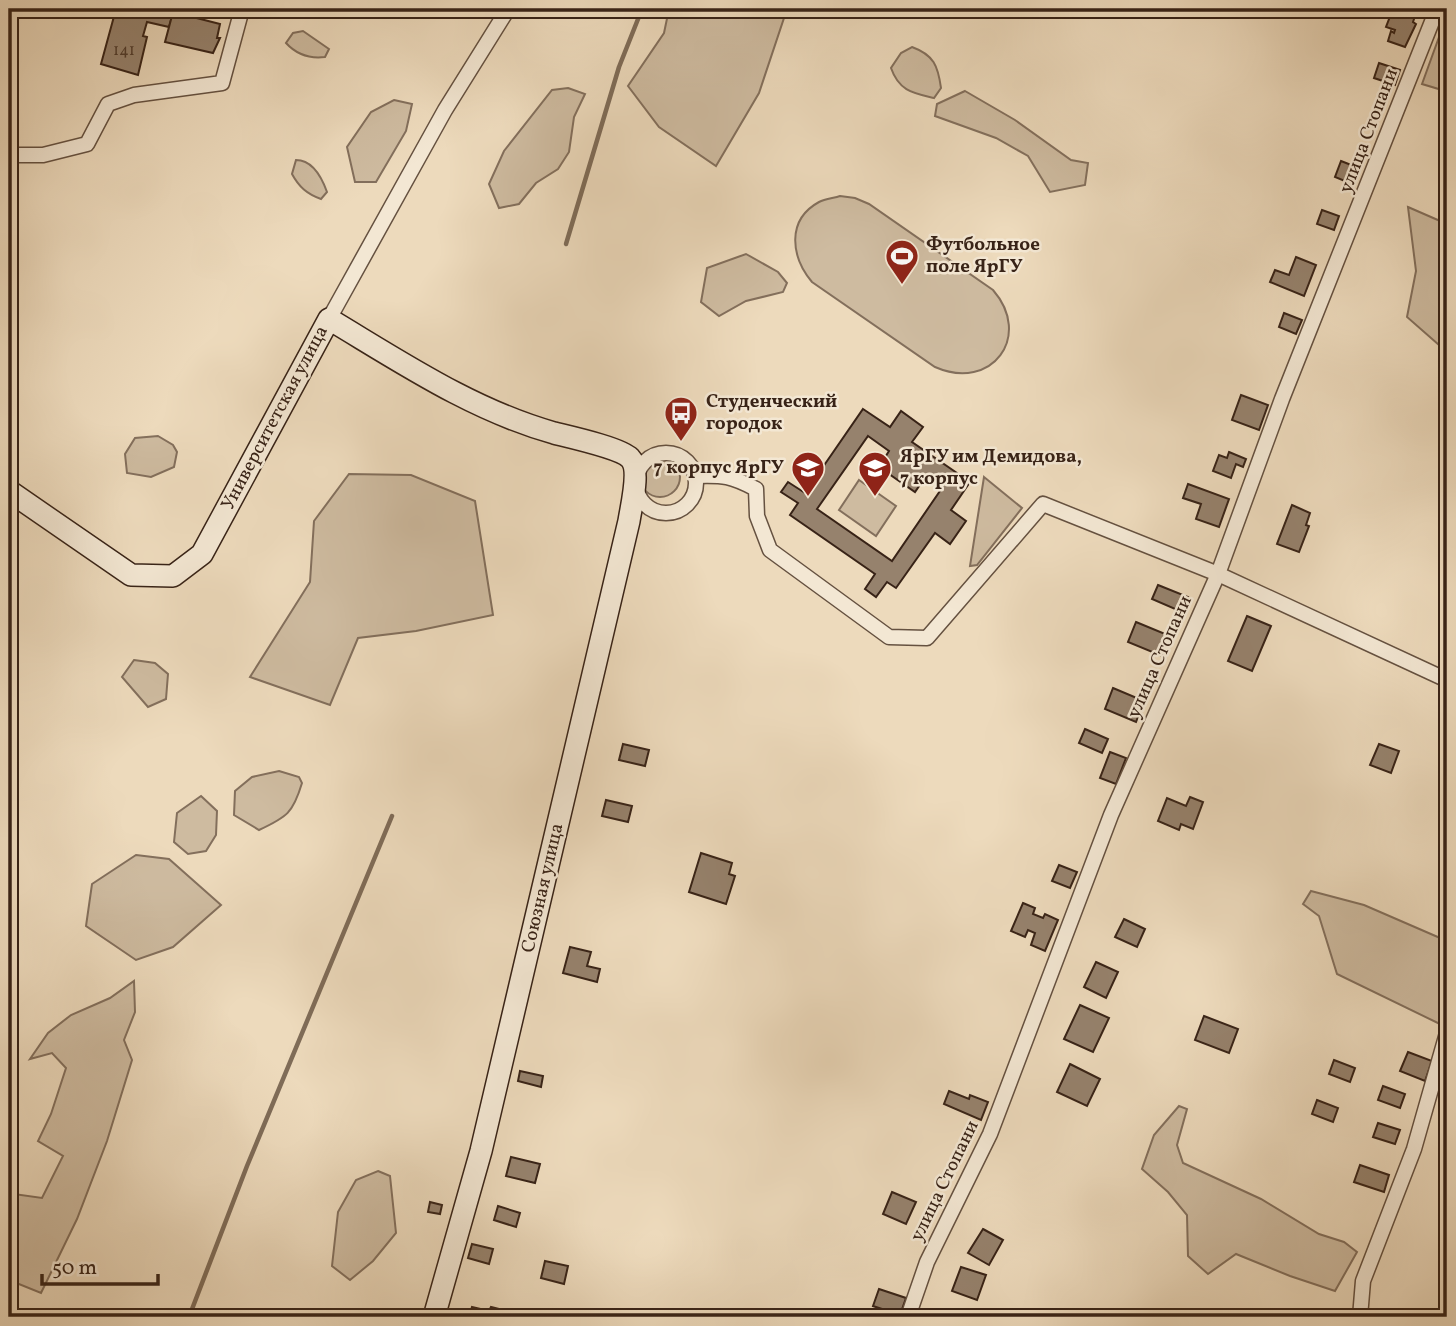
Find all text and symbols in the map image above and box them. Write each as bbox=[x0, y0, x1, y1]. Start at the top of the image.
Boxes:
house number: 141 bbox=[113, 40, 135, 62]
street label: улица Стопани bbox=[1333, 65, 1405, 197]
place label: Футбольное поле ЯрГУ bbox=[926, 232, 1040, 280]
sports icon: Футбольное поле ЯрГУ bbox=[883, 237, 921, 286]
street label: Университетская улица bbox=[215, 321, 335, 515]
place label: Студенческий городок bbox=[706, 389, 837, 437]
bus stop icon: Студенческий городок bbox=[662, 394, 700, 443]
place label: ЯрГУ им Демидова, 7 корпус bbox=[900, 444, 1082, 492]
school or university icon: 7 корпус ЯрГУ bbox=[789, 449, 827, 498]
school or university icon: ЯрГУ им Демидова, 7 корпус bbox=[856, 449, 894, 498]
place label: 7 корпус ЯрГУ bbox=[653, 455, 784, 481]
street label: улица Стопани bbox=[1121, 592, 1199, 722]
street label: Союзная улица bbox=[515, 821, 571, 955]
street label: улица Стопани bbox=[904, 1116, 986, 1246]
scale bar bbox=[42, 1242, 158, 1286]
text: 50 m bbox=[52, 1254, 97, 1283]

